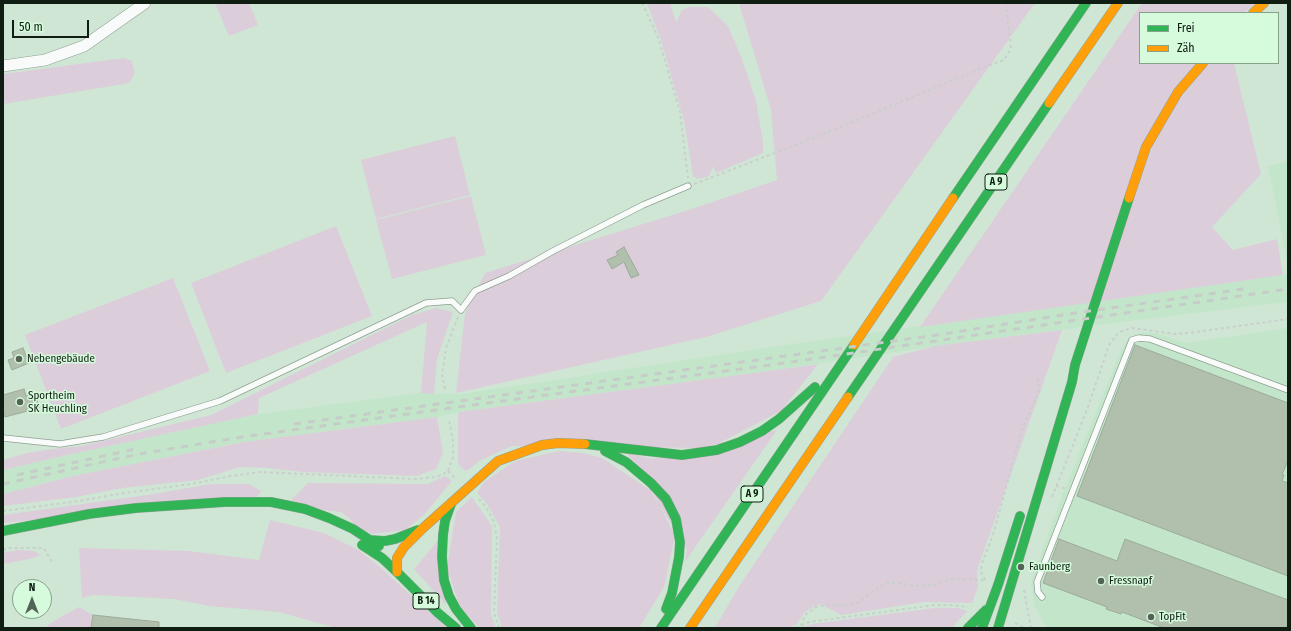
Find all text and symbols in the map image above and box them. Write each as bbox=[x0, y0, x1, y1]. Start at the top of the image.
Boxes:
scale bar bbox=[14, 12, 91, 38]
legend bbox=[1139, 12, 1279, 64]
text: 50 m bbox=[19, 20, 43, 34]
text: Frei bbox=[1177, 21, 1195, 35]
text: Zäh bbox=[1177, 41, 1195, 55]
road number: A 9 bbox=[985, 174, 1007, 190]
place label: Nebengebäude bbox=[27, 352, 95, 366]
marker: Nebengebäude bbox=[14, 354, 24, 364]
place label: Sportheim SK Heuchling bbox=[28, 389, 87, 415]
marker: Sportheim SK Heuchling bbox=[15, 397, 25, 407]
road number: A 9 bbox=[741, 486, 763, 502]
place label: Faunberg bbox=[1029, 560, 1070, 574]
marker: Faunberg bbox=[1016, 562, 1026, 572]
place label: Fressnapf bbox=[1109, 574, 1152, 588]
marker: Fressnapf bbox=[1096, 576, 1106, 586]
north arrow bbox=[12, 579, 52, 619]
text: N bbox=[29, 581, 35, 594]
road number: B 14 bbox=[413, 593, 439, 609]
place label: TopFit bbox=[1159, 610, 1186, 624]
marker: TopFit bbox=[1146, 612, 1156, 622]

